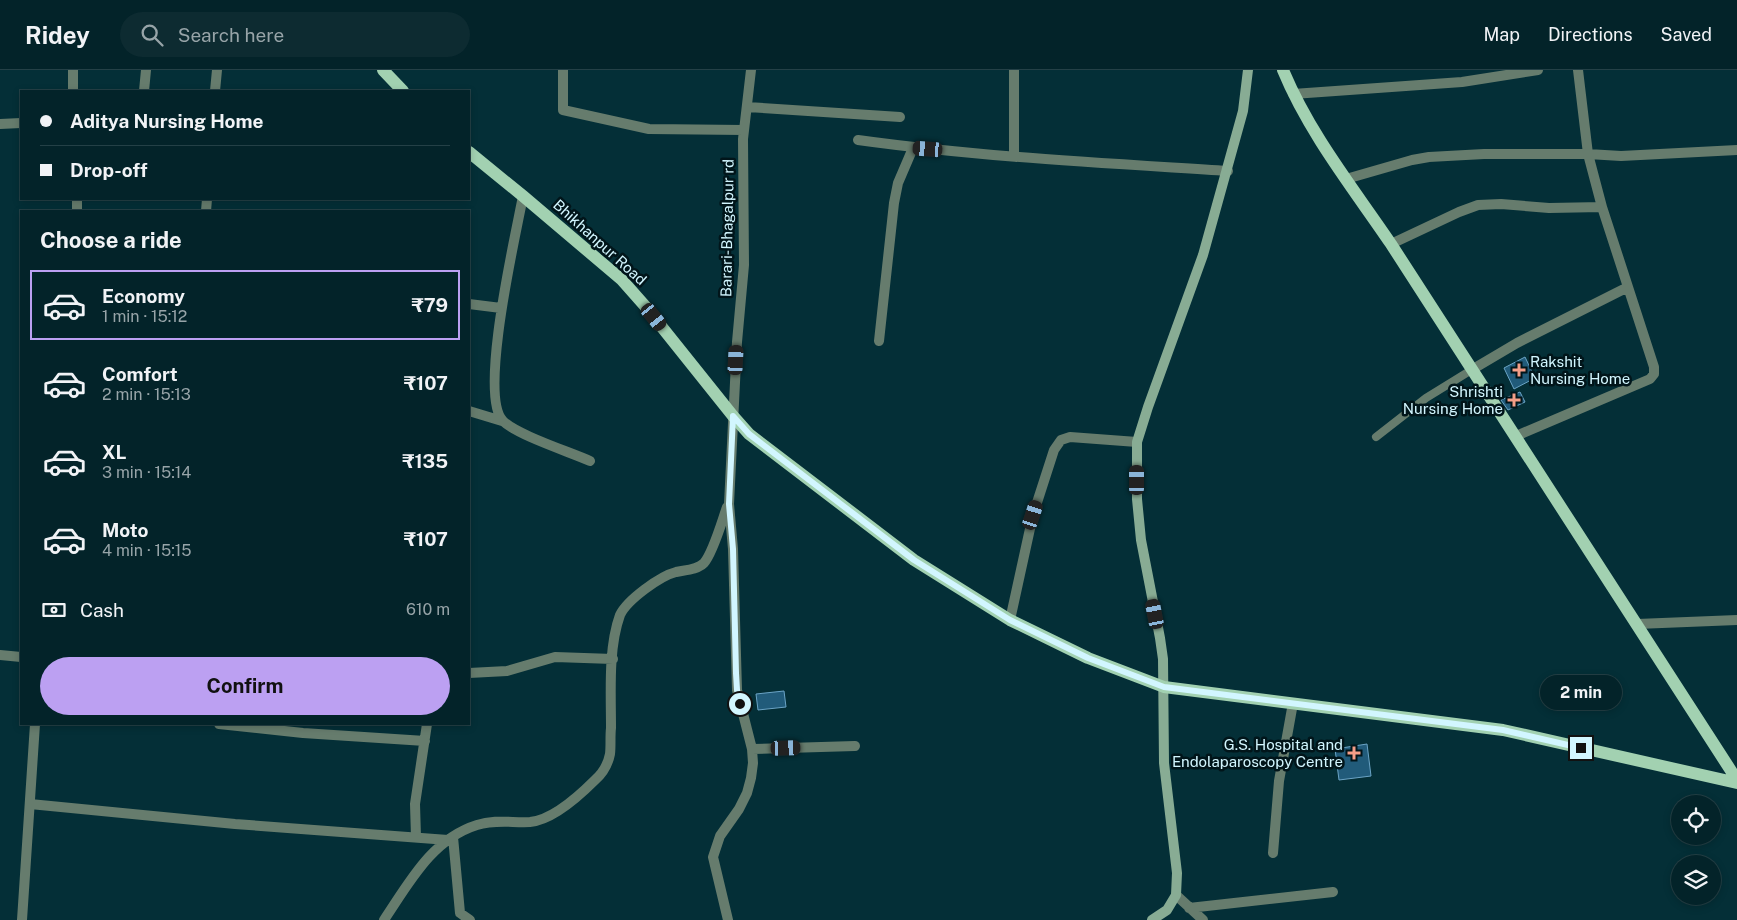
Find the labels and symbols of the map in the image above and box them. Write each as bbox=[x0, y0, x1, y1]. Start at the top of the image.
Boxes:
car bbox=[912, 140, 943, 158]
street label: Barari-Bhagalpur rd bbox=[717, 159, 737, 297]
street label: Bhikhanpur Road bbox=[550, 196, 650, 288]
car bbox=[638, 301, 669, 333]
car bbox=[727, 345, 744, 375]
place label: Rakshit Nursing Home bbox=[1530, 353, 1630, 387]
marker: Rakshit Nursing Home bbox=[1512, 363, 1526, 377]
place label: Shrishti Nursing Home bbox=[1403, 383, 1503, 417]
marker: Shrishti Nursing Home bbox=[1507, 393, 1521, 407]
car bbox=[1129, 465, 1144, 495]
car bbox=[1021, 498, 1044, 532]
car bbox=[1144, 598, 1165, 630]
callout: 2 min bbox=[1540, 676, 1622, 710]
route start bbox=[729, 693, 751, 715]
place label: G.S. Hospital and Endolaparoscopy Centre bbox=[1172, 736, 1343, 770]
route end bbox=[1570, 737, 1592, 759]
car bbox=[770, 740, 801, 756]
marker: G.S. Hospital and Endolaparoscopy Centre bbox=[1347, 746, 1361, 760]

